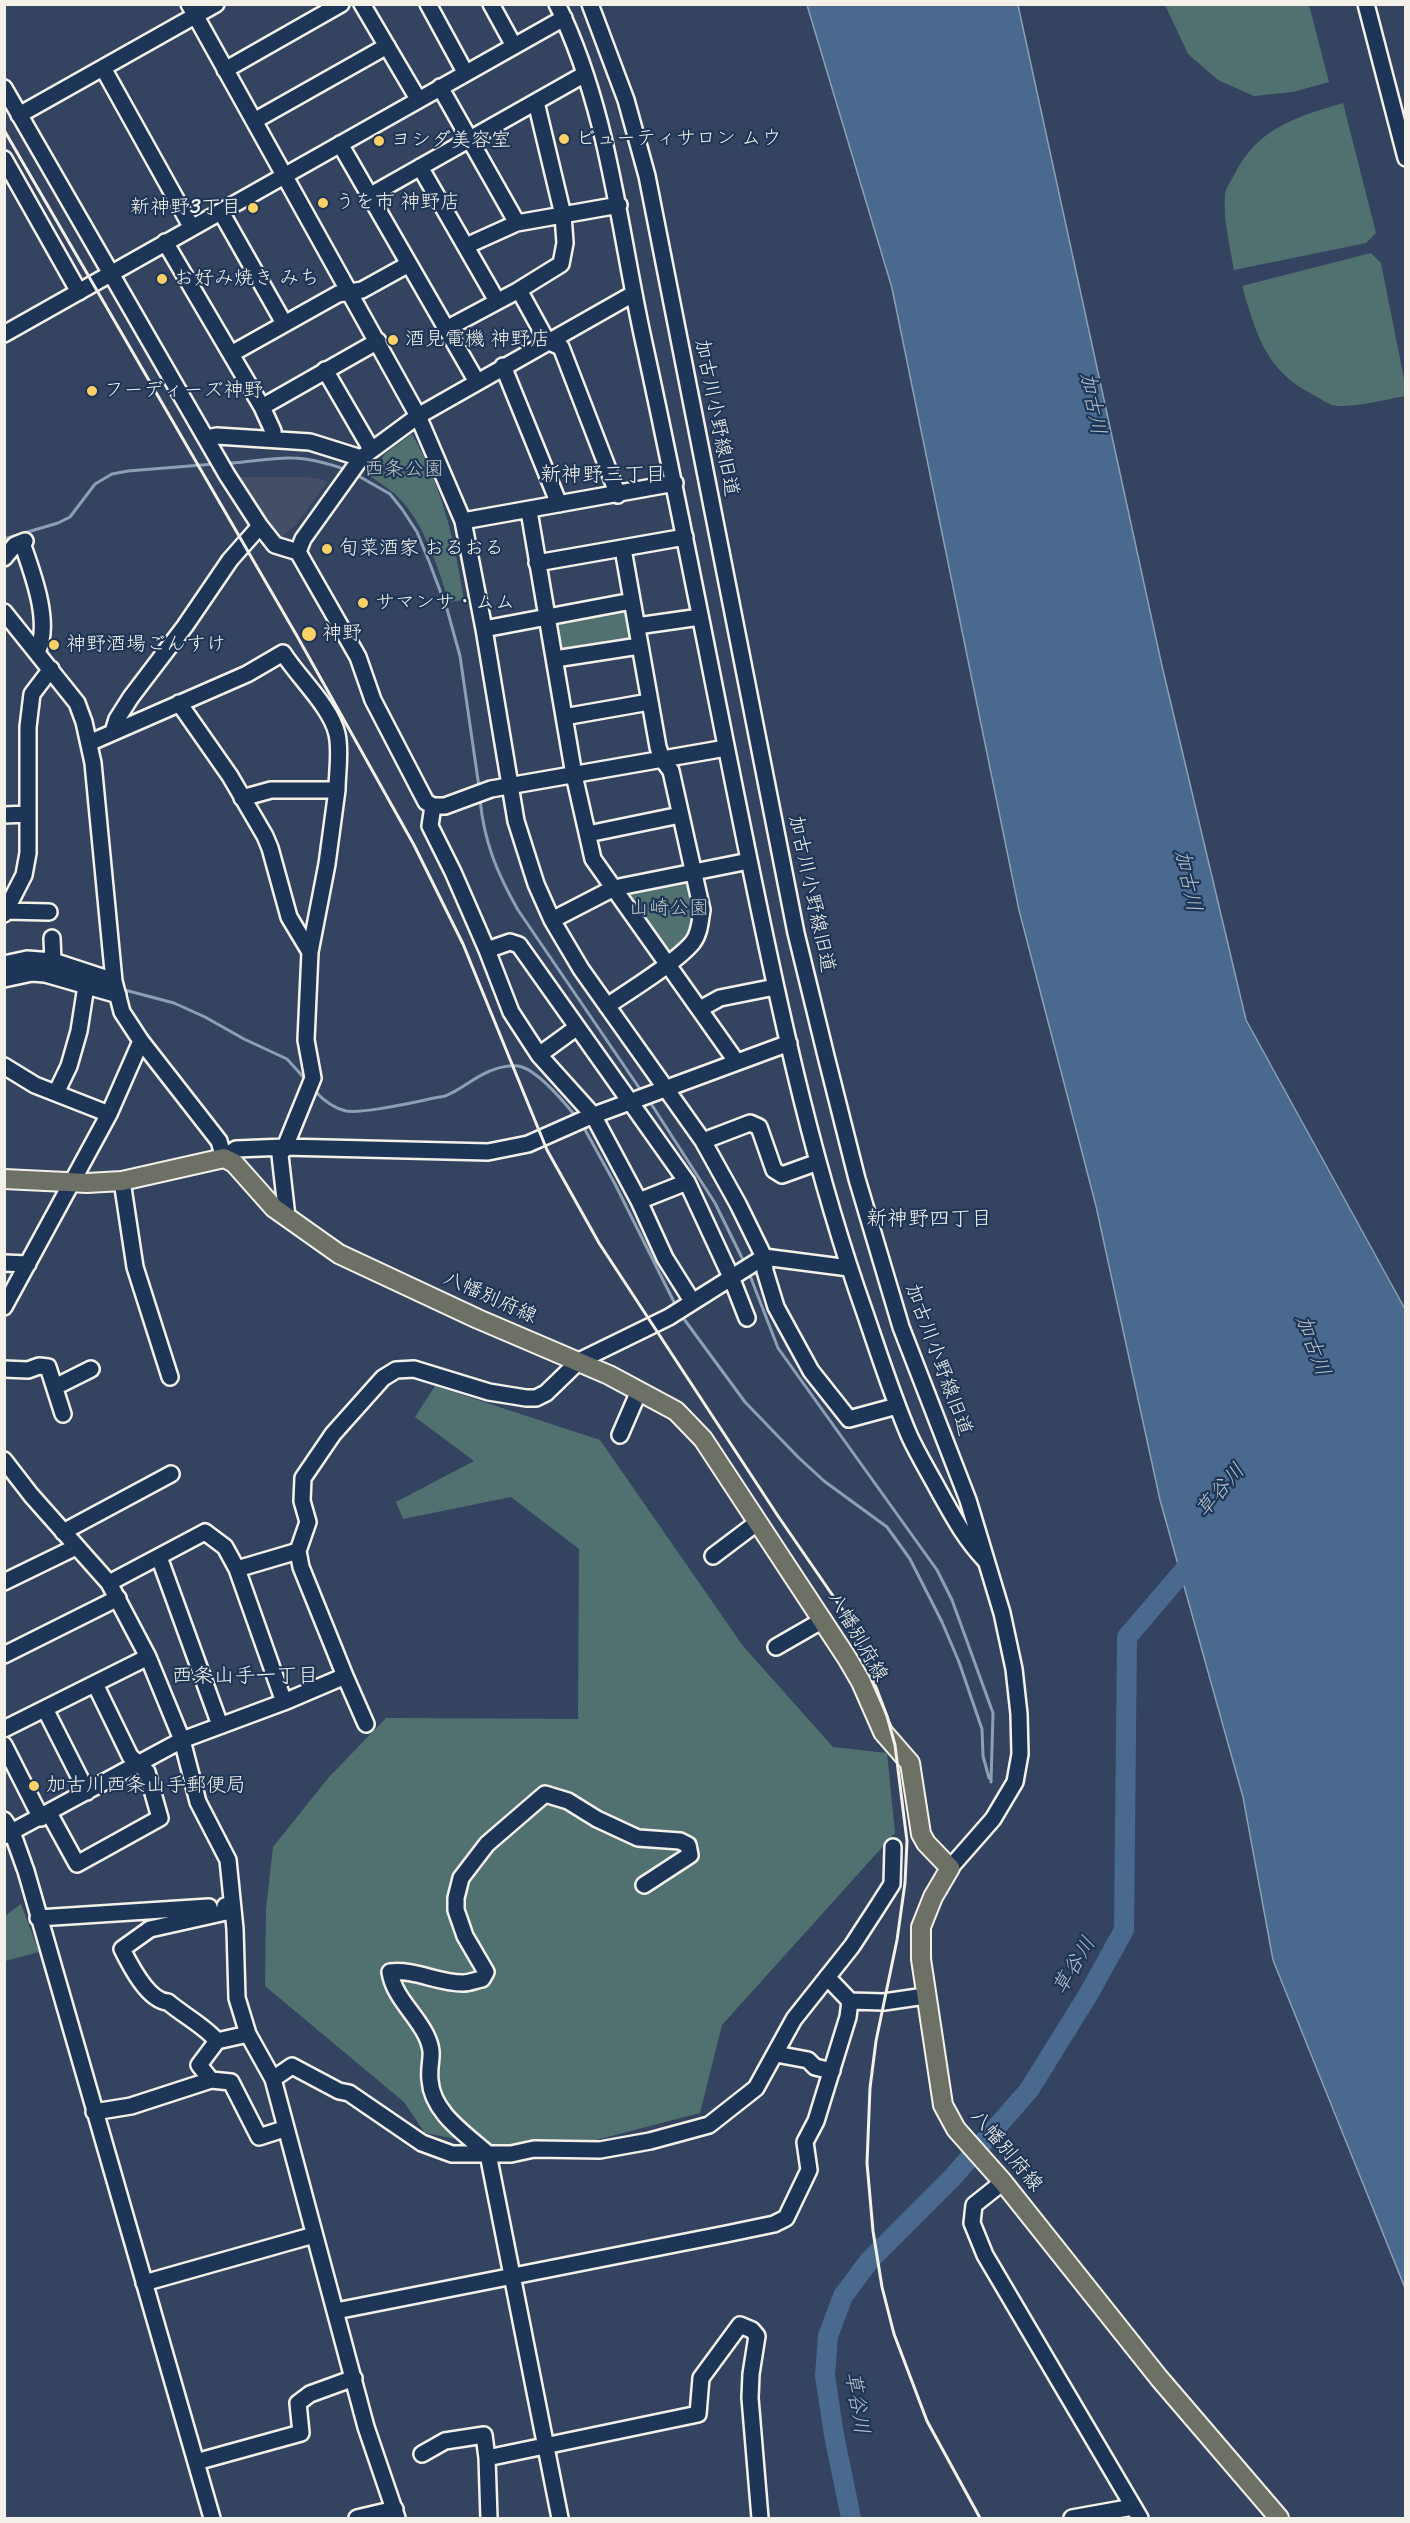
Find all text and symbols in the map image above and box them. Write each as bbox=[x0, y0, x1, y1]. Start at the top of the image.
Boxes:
place label: ビューティサロン ムウ bbox=[576, 127, 781, 151]
place label: ヨシダ美容室 bbox=[391, 129, 511, 153]
marker: ビューティサロン ムウ bbox=[557, 132, 571, 146]
marker: ヨシダ美容室 bbox=[372, 134, 386, 148]
place label: うを市 神野店 bbox=[335, 191, 460, 215]
place label: 新神野3丁目 bbox=[130, 196, 241, 220]
marker: うを市 神野店 bbox=[316, 196, 330, 210]
marker: 新神野3丁目 bbox=[246, 201, 260, 215]
place label: お好み焼き みち bbox=[174, 267, 319, 291]
marker: お好み焼き みち bbox=[155, 272, 169, 286]
place label: 酒見電機 神野店 bbox=[405, 328, 550, 352]
marker: 酒見電機 神野店 bbox=[386, 333, 400, 347]
street label: 加古川小野線旧道 bbox=[689, 337, 743, 499]
water label: 加古川 bbox=[1074, 371, 1110, 437]
place label: フーディーズ神野 bbox=[104, 379, 264, 403]
marker: フーディーズ神野 bbox=[85, 384, 99, 398]
park label: 西条公園 bbox=[364, 458, 444, 482]
district label: 新神野三丁目 bbox=[540, 463, 666, 489]
place label: 旬菜酒家 おるおる bbox=[339, 537, 504, 561]
marker: 旬菜酒家 おるおる bbox=[320, 542, 334, 556]
place label: サマンサ・ムム bbox=[375, 591, 515, 615]
marker: サマンサ・ムム bbox=[356, 596, 370, 610]
place label: 神野 bbox=[322, 622, 362, 646]
marker: 神野 bbox=[300, 625, 318, 643]
place label: 神野酒場ごんすけ bbox=[66, 633, 226, 657]
marker: 神野酒場ごんすけ bbox=[47, 638, 61, 652]
street label: 加古川小野線旧道 bbox=[783, 813, 839, 975]
water label: 加古川 bbox=[1168, 848, 1206, 914]
park label: 山崎公園 bbox=[629, 897, 709, 921]
district label: 新神野四丁目 bbox=[866, 1207, 992, 1233]
street label: 八幡別府線 bbox=[439, 1267, 541, 1329]
street label: 加古川小野線旧道 bbox=[899, 1281, 977, 1439]
water label: 加古川 bbox=[1289, 1312, 1335, 1380]
water label: 草谷川 bbox=[1191, 1459, 1251, 1523]
street label: 八幡別府線 bbox=[822, 1588, 892, 1686]
district label: 西条山手一丁目 bbox=[172, 1664, 318, 1690]
place label: 加古川西条山手郵便局 bbox=[46, 1774, 246, 1798]
marker: 加古川西条山手郵便局 bbox=[27, 1779, 41, 1793]
water label: 草谷川 bbox=[1048, 1933, 1102, 1999]
street label: 八幡別府線 bbox=[965, 2105, 1047, 2197]
water label: 草谷川 bbox=[839, 2370, 873, 2436]

